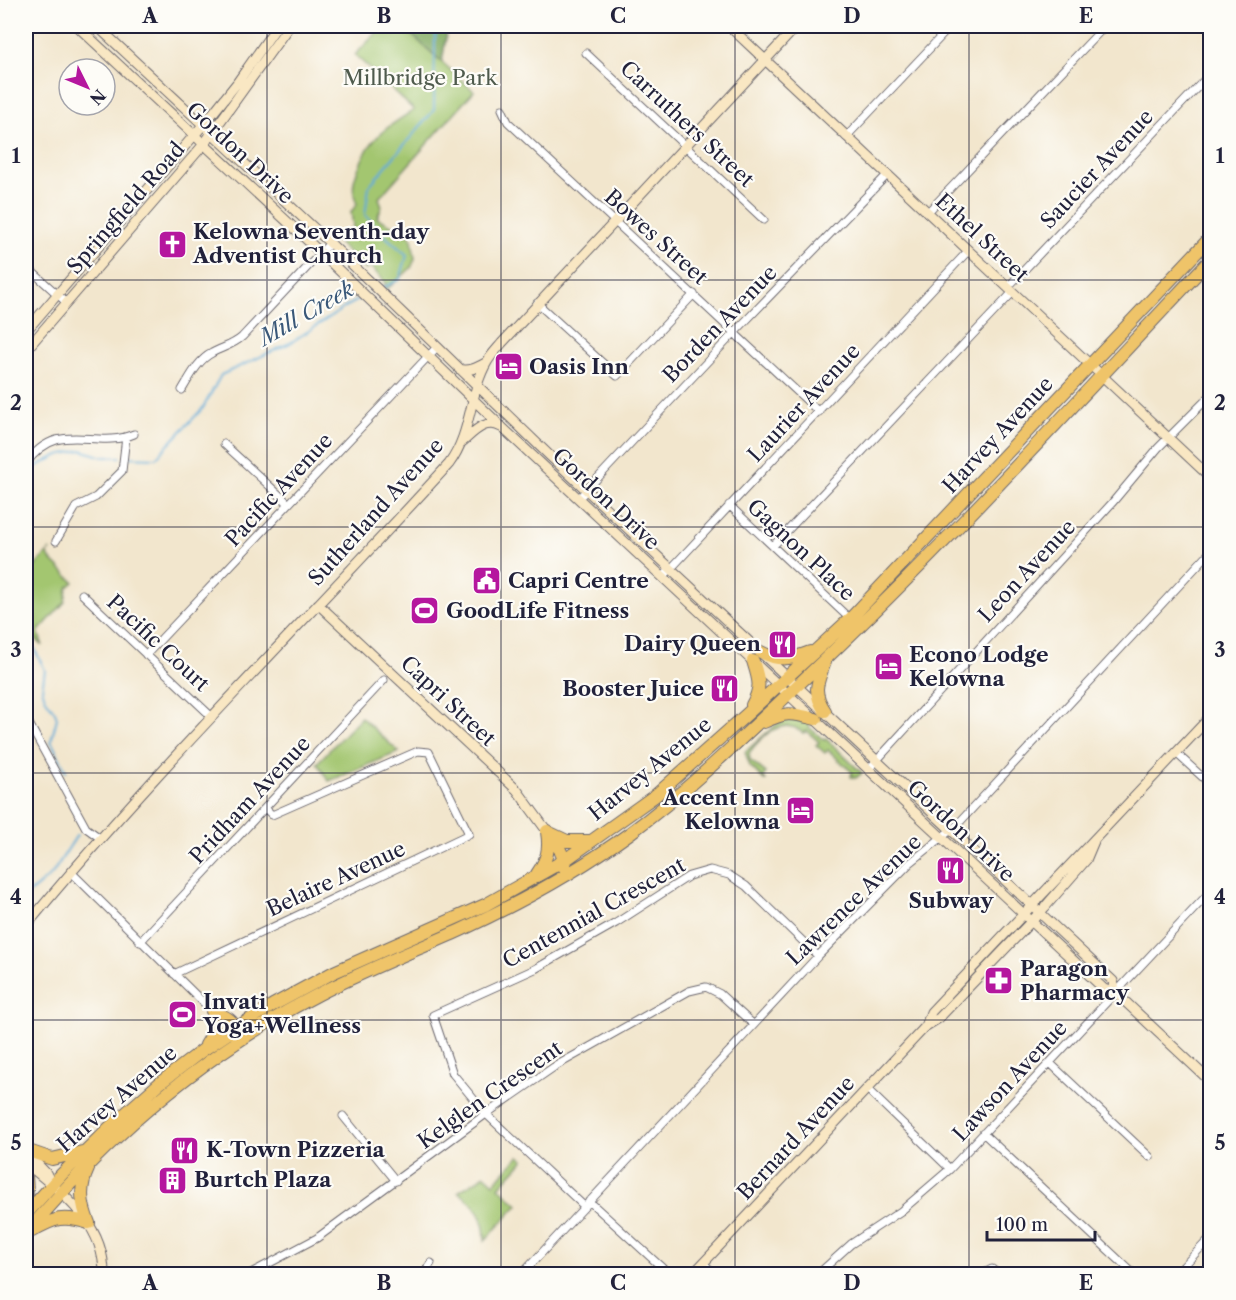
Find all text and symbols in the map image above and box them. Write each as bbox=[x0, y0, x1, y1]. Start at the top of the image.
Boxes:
text: A bbox=[141, 4, 158, 28]
text: B bbox=[377, 4, 392, 28]
text: C bbox=[610, 4, 626, 28]
text: D bbox=[843, 4, 861, 28]
text: E bbox=[1079, 4, 1093, 28]
street label: Carruthers Street bbox=[615, 55, 760, 192]
north arrow bbox=[57, 57, 117, 117]
park label: Millbridge Park bbox=[343, 65, 498, 90]
text: N bbox=[86, 85, 110, 109]
street label: Gordon Drive bbox=[182, 97, 299, 209]
street label: Saucier Avenue bbox=[1035, 104, 1158, 233]
street label: Springfield Road bbox=[62, 136, 190, 279]
text: 1 bbox=[12, 144, 21, 168]
text: 1 bbox=[1216, 144, 1225, 168]
street label: Bowes Street bbox=[600, 184, 713, 290]
street label: Ethel Street bbox=[931, 188, 1034, 287]
place label: Kelowna Seventh-day Adventist Church bbox=[192, 219, 430, 268]
church icon: Kelowna Seventh-day Adventist Church bbox=[156, 228, 188, 260]
street label: Borden Avenue bbox=[657, 260, 782, 387]
water label: Mill Creek bbox=[251, 275, 359, 353]
street label: Laurier Avenue bbox=[742, 338, 865, 467]
hotel icon: Oasis Inn bbox=[492, 351, 524, 383]
place label: Oasis Inn bbox=[529, 354, 630, 379]
street label: Harvey Avenue bbox=[937, 371, 1058, 498]
text: 2 bbox=[10, 391, 22, 415]
text: 2 bbox=[1214, 391, 1226, 415]
street label: Pacific Avenue bbox=[220, 428, 337, 551]
street label: Sutherland Avenue bbox=[303, 433, 448, 590]
street label: Gordon Drive bbox=[548, 443, 665, 555]
street label: Gagnon Place bbox=[742, 493, 860, 606]
street label: Leon Avenue bbox=[973, 514, 1080, 627]
public building icon: Capri Centre bbox=[471, 565, 503, 597]
place label: Capri Centre bbox=[508, 568, 649, 593]
street label: Pacific Court bbox=[102, 589, 215, 697]
sports icon: GoodLife Fitness bbox=[409, 595, 441, 627]
place label: GoodLife Fitness bbox=[446, 598, 629, 623]
restaurant icon: Dairy Queen bbox=[766, 628, 798, 660]
place label: Dairy Queen bbox=[624, 631, 762, 656]
text: 3 bbox=[10, 638, 22, 662]
text: 3 bbox=[1214, 638, 1226, 662]
place label: Econo Lodge Kelowna bbox=[909, 642, 1049, 691]
street label: Capri Street bbox=[396, 650, 501, 751]
hotel icon: Econo Lodge Kelowna bbox=[872, 651, 904, 683]
restaurant icon: Booster Juice bbox=[709, 673, 741, 705]
place label: Booster Juice bbox=[562, 676, 704, 701]
street label: Harvey Avenue bbox=[583, 712, 716, 826]
street label: Pridham Avenue bbox=[184, 731, 315, 869]
street label: Gordon Drive bbox=[903, 775, 1020, 887]
place label: Accent Inn Kelowna bbox=[662, 785, 781, 834]
hotel icon: Accent Inn Kelowna bbox=[785, 794, 817, 826]
street label: Lawrence Avenue bbox=[781, 829, 926, 970]
street label: Belaire Avenue bbox=[263, 836, 409, 922]
street label: Centennial Crescent bbox=[498, 852, 690, 973]
restaurant icon: Subway bbox=[935, 854, 967, 886]
text: 4 bbox=[10, 885, 22, 909]
text: 4 bbox=[1214, 885, 1226, 909]
place label: Subway bbox=[909, 888, 995, 913]
place label: Paragon Pharmacy bbox=[1020, 956, 1130, 1005]
pharmacy icon: Paragon Pharmacy bbox=[983, 965, 1015, 997]
place label: Invati Yoga+Wellness bbox=[202, 989, 361, 1038]
sports icon: Invati Yoga+Wellness bbox=[166, 998, 198, 1030]
street label: Lawson Avenue bbox=[947, 1015, 1072, 1146]
street label: Kelglen Crescent bbox=[413, 1035, 567, 1154]
street label: Harvey Avenue bbox=[52, 1040, 182, 1157]
street label: Bernard Avenue bbox=[732, 1071, 859, 1205]
text: 5 bbox=[10, 1131, 22, 1155]
text: 5 bbox=[1214, 1131, 1226, 1155]
restaurant icon: K-Town Pizzeria bbox=[169, 1134, 201, 1166]
place label: K-Town Pizzeria bbox=[206, 1137, 386, 1162]
building icon: Burtch Plaza bbox=[157, 1164, 189, 1196]
place label: Burtch Plaza bbox=[194, 1167, 332, 1192]
scale bar bbox=[987, 1204, 1095, 1242]
text: 100 m bbox=[996, 1214, 1048, 1236]
text: A bbox=[141, 1271, 158, 1295]
text: B bbox=[377, 1271, 392, 1295]
text: C bbox=[610, 1271, 626, 1295]
text: D bbox=[843, 1271, 861, 1295]
text: E bbox=[1079, 1271, 1093, 1295]

